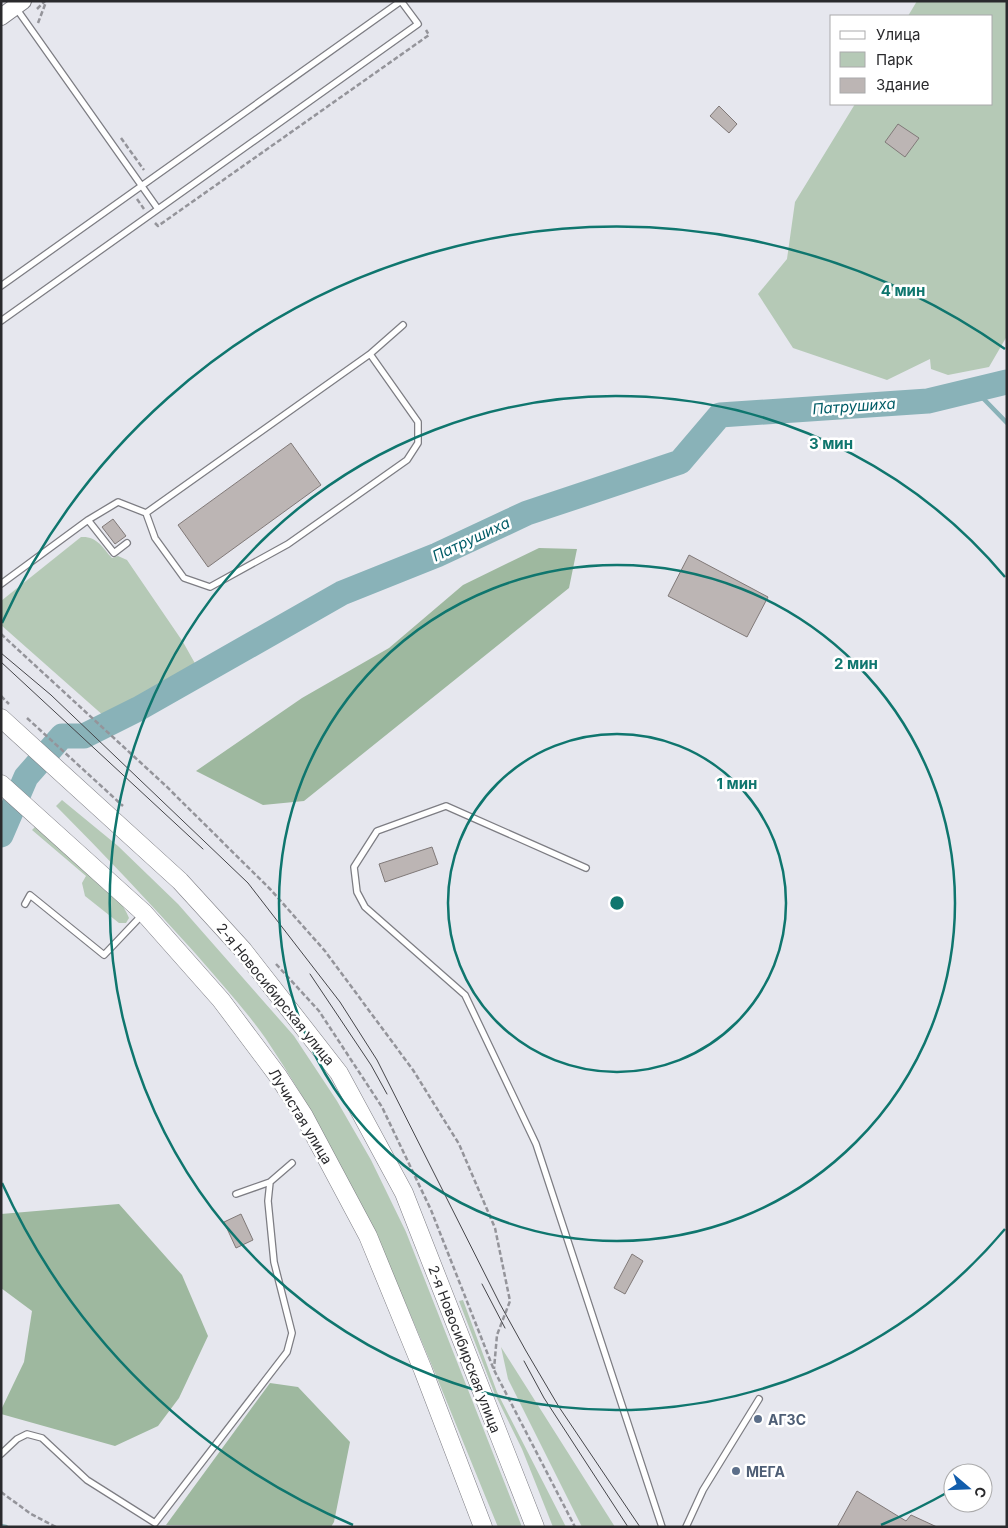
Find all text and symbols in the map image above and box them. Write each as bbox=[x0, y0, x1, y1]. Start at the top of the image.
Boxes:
legend bbox=[830, 15, 993, 105]
text: Улица bbox=[876, 25, 920, 44]
text: Парк bbox=[876, 50, 913, 69]
text: Здание bbox=[876, 75, 930, 94]
text: 4 мин bbox=[881, 281, 925, 300]
water label: Патрушиха bbox=[812, 394, 896, 418]
text: 3 мин bbox=[809, 434, 853, 453]
water label: Патрушиха bbox=[429, 513, 513, 565]
text: 2 мин bbox=[834, 654, 878, 673]
text: 1 мин bbox=[717, 774, 757, 793]
centre of rings bbox=[608, 894, 626, 912]
street label: 2-я Новосибирская улица bbox=[213, 919, 339, 1069]
street label: Лучистая улица bbox=[266, 1065, 336, 1167]
street label: 2-я Новосибирская улица bbox=[425, 1263, 505, 1435]
place label: АГЗС bbox=[768, 1411, 806, 1428]
marker: АГЗС bbox=[752, 1413, 764, 1425]
place label: МЕГА bbox=[746, 1463, 785, 1480]
north arrow bbox=[943, 1463, 993, 1513]
marker: МЕГА bbox=[730, 1465, 742, 1477]
text: С bbox=[971, 1485, 990, 1500]

